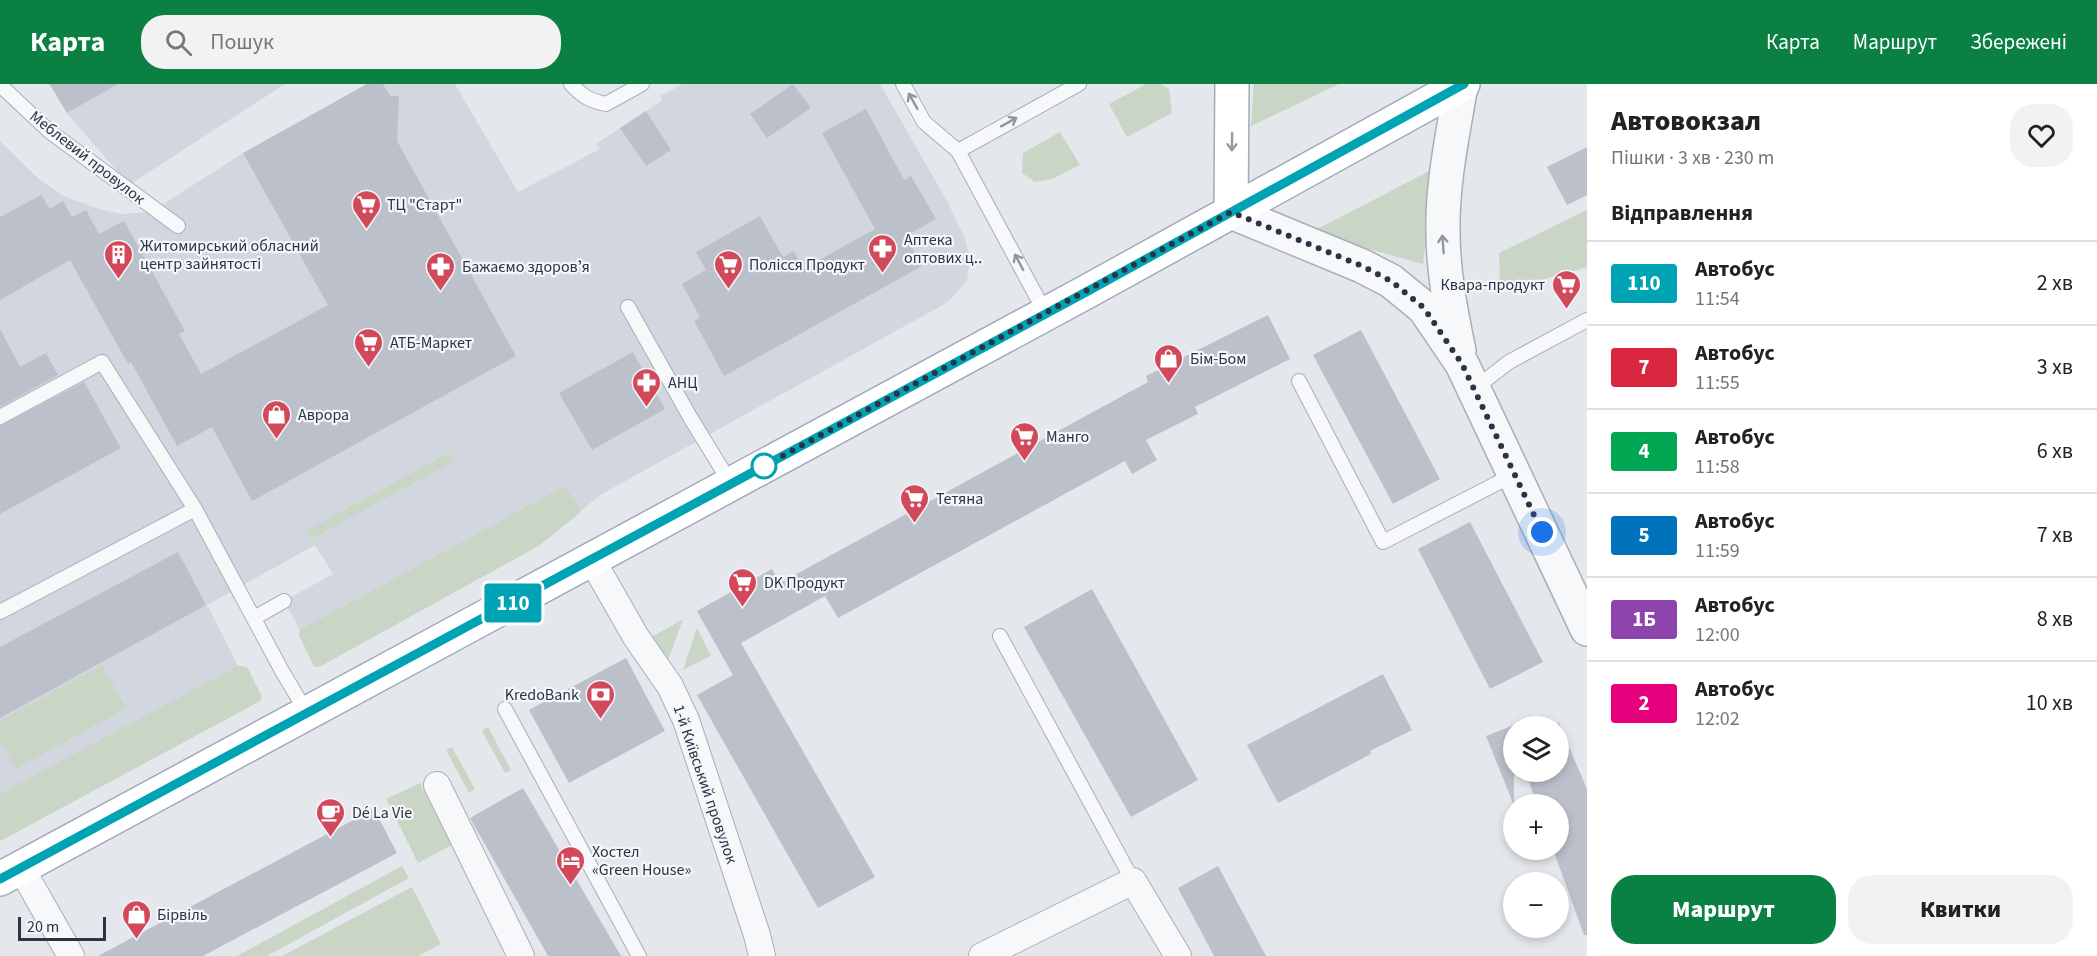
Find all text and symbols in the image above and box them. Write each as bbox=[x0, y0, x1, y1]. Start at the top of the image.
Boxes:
search box bbox=[141, 15, 561, 69]
text: Карта bbox=[30, 22, 105, 62]
icon: search bbox=[162, 26, 195, 59]
text: Пошук bbox=[210, 26, 274, 58]
text: Карта bbox=[1766, 27, 1820, 57]
text: Маршрут bbox=[1853, 27, 1937, 57]
text: Збережені bbox=[1970, 27, 2067, 57]
one-way arrow bbox=[907, 93, 919, 110]
text: Автовокзал bbox=[1611, 101, 1761, 141]
button: heart bbox=[2010, 104, 2073, 167]
street label: Меблевий провулок bbox=[25, 106, 150, 210]
one-way arrow bbox=[1000, 116, 1017, 128]
one-way arrow bbox=[1226, 132, 1238, 152]
text: Пішки · 3 хв · 230 m bbox=[1611, 144, 1774, 172]
supermarket icon: ТЦ "Старт" bbox=[350, 188, 382, 230]
place label: ТЦ "Старт" bbox=[387, 194, 462, 216]
text: Відправлення bbox=[1611, 197, 1753, 229]
place label: Аптека оптових ц‥ bbox=[904, 229, 982, 269]
pharmacy icon: Аптека оптових ц‥ bbox=[867, 232, 899, 274]
place label: Житомирський обласний центр зайнятості bbox=[140, 235, 319, 275]
one-way arrow bbox=[1438, 235, 1449, 255]
building icon: Житомирський обласний центр зайнятості bbox=[103, 238, 135, 280]
supermarket icon: Полісся Продукт bbox=[712, 248, 744, 290]
pharmacy icon: Бажаємо здоровʼя bbox=[425, 250, 457, 292]
text: Автобус bbox=[1695, 253, 1775, 285]
place label: Полісся Продукт bbox=[749, 254, 865, 276]
one-way arrow bbox=[1013, 254, 1025, 271]
place label: Бажаємо здоровʼя bbox=[462, 256, 590, 278]
text: 2 хв bbox=[2037, 267, 2073, 299]
supermarket icon: Квара-продукт bbox=[1550, 268, 1582, 310]
text: 110 bbox=[1627, 268, 1661, 298]
place label: Квара-продукт bbox=[1441, 274, 1545, 296]
text: 11:54 bbox=[1695, 285, 1740, 313]
supermarket icon: АТБ-Маркет bbox=[353, 326, 385, 368]
place label: АТБ-Маркет bbox=[390, 332, 472, 354]
text: Автобус bbox=[1695, 337, 1775, 369]
shop icon: Бім-Бом bbox=[1153, 342, 1185, 384]
place label: Бім-Бом bbox=[1190, 348, 1246, 370]
text: 3 хв bbox=[2037, 351, 2073, 383]
text: 7 bbox=[1638, 352, 1650, 382]
pharmacy icon: АНЦ bbox=[631, 366, 663, 408]
text: 11:55 bbox=[1695, 369, 1740, 397]
place label: АНЦ bbox=[668, 372, 697, 394]
shop icon: Аврора bbox=[261, 398, 293, 440]
place label: Аврора bbox=[298, 404, 349, 426]
supermarket icon: Манго bbox=[1009, 420, 1041, 462]
text: Автобус bbox=[1695, 421, 1775, 453]
place label: Манго bbox=[1046, 426, 1089, 448]
text: 6 хв bbox=[2037, 435, 2073, 467]
text: 4 bbox=[1638, 436, 1650, 466]
unlabelled marker bbox=[751, 453, 777, 479]
text: 11:58 bbox=[1695, 453, 1740, 481]
supermarket icon: Тетяна bbox=[899, 482, 931, 524]
place label: Тетяна bbox=[936, 488, 983, 510]
text: Автобус bbox=[1695, 505, 1775, 537]
your location bbox=[1527, 517, 1557, 547]
text: 7 хв bbox=[2037, 519, 2073, 551]
text: 5 bbox=[1638, 520, 1650, 550]
text: 11:59 bbox=[1695, 537, 1740, 565]
supermarket icon: DK Продукт bbox=[727, 566, 759, 608]
place label: DK Продукт bbox=[764, 572, 845, 594]
line badge: 110 bbox=[478, 584, 548, 622]
text: 110 bbox=[496, 588, 530, 618]
text: Автобус bbox=[1695, 589, 1775, 621]
text: 8 хв bbox=[2037, 603, 2073, 635]
text: 1Б bbox=[1632, 604, 1656, 634]
text: 12:00 bbox=[1695, 621, 1740, 649]
text: Автобус bbox=[1695, 673, 1775, 705]
bank icon: KredoBank bbox=[584, 678, 616, 720]
place label: KredoBank bbox=[505, 684, 579, 706]
text: 10 хв bbox=[2026, 687, 2073, 719]
text: 2 bbox=[1638, 688, 1650, 718]
street label: 1-й Київський провулок bbox=[667, 702, 743, 867]
text: 12:02 bbox=[1695, 705, 1740, 733]
map controls bbox=[1503, 716, 1569, 938]
button: layers bbox=[1503, 716, 1569, 782]
button: + bbox=[1503, 794, 1569, 860]
cafe icon: Dé La Vie bbox=[315, 796, 347, 838]
place label: Dé La Vie bbox=[352, 802, 412, 824]
place label: Хостел «Green House» bbox=[592, 841, 691, 881]
hotel icon: Хостел «Green House» bbox=[555, 844, 587, 886]
button: − bbox=[1503, 872, 1569, 938]
button: Маршрут bbox=[1611, 875, 1836, 944]
button: Квитки bbox=[1848, 875, 2073, 944]
shop icon: Бірвіль bbox=[120, 898, 152, 940]
place label: Бірвіль bbox=[157, 904, 208, 926]
scale bar bbox=[18, 914, 106, 942]
text: 20 m bbox=[27, 916, 59, 938]

